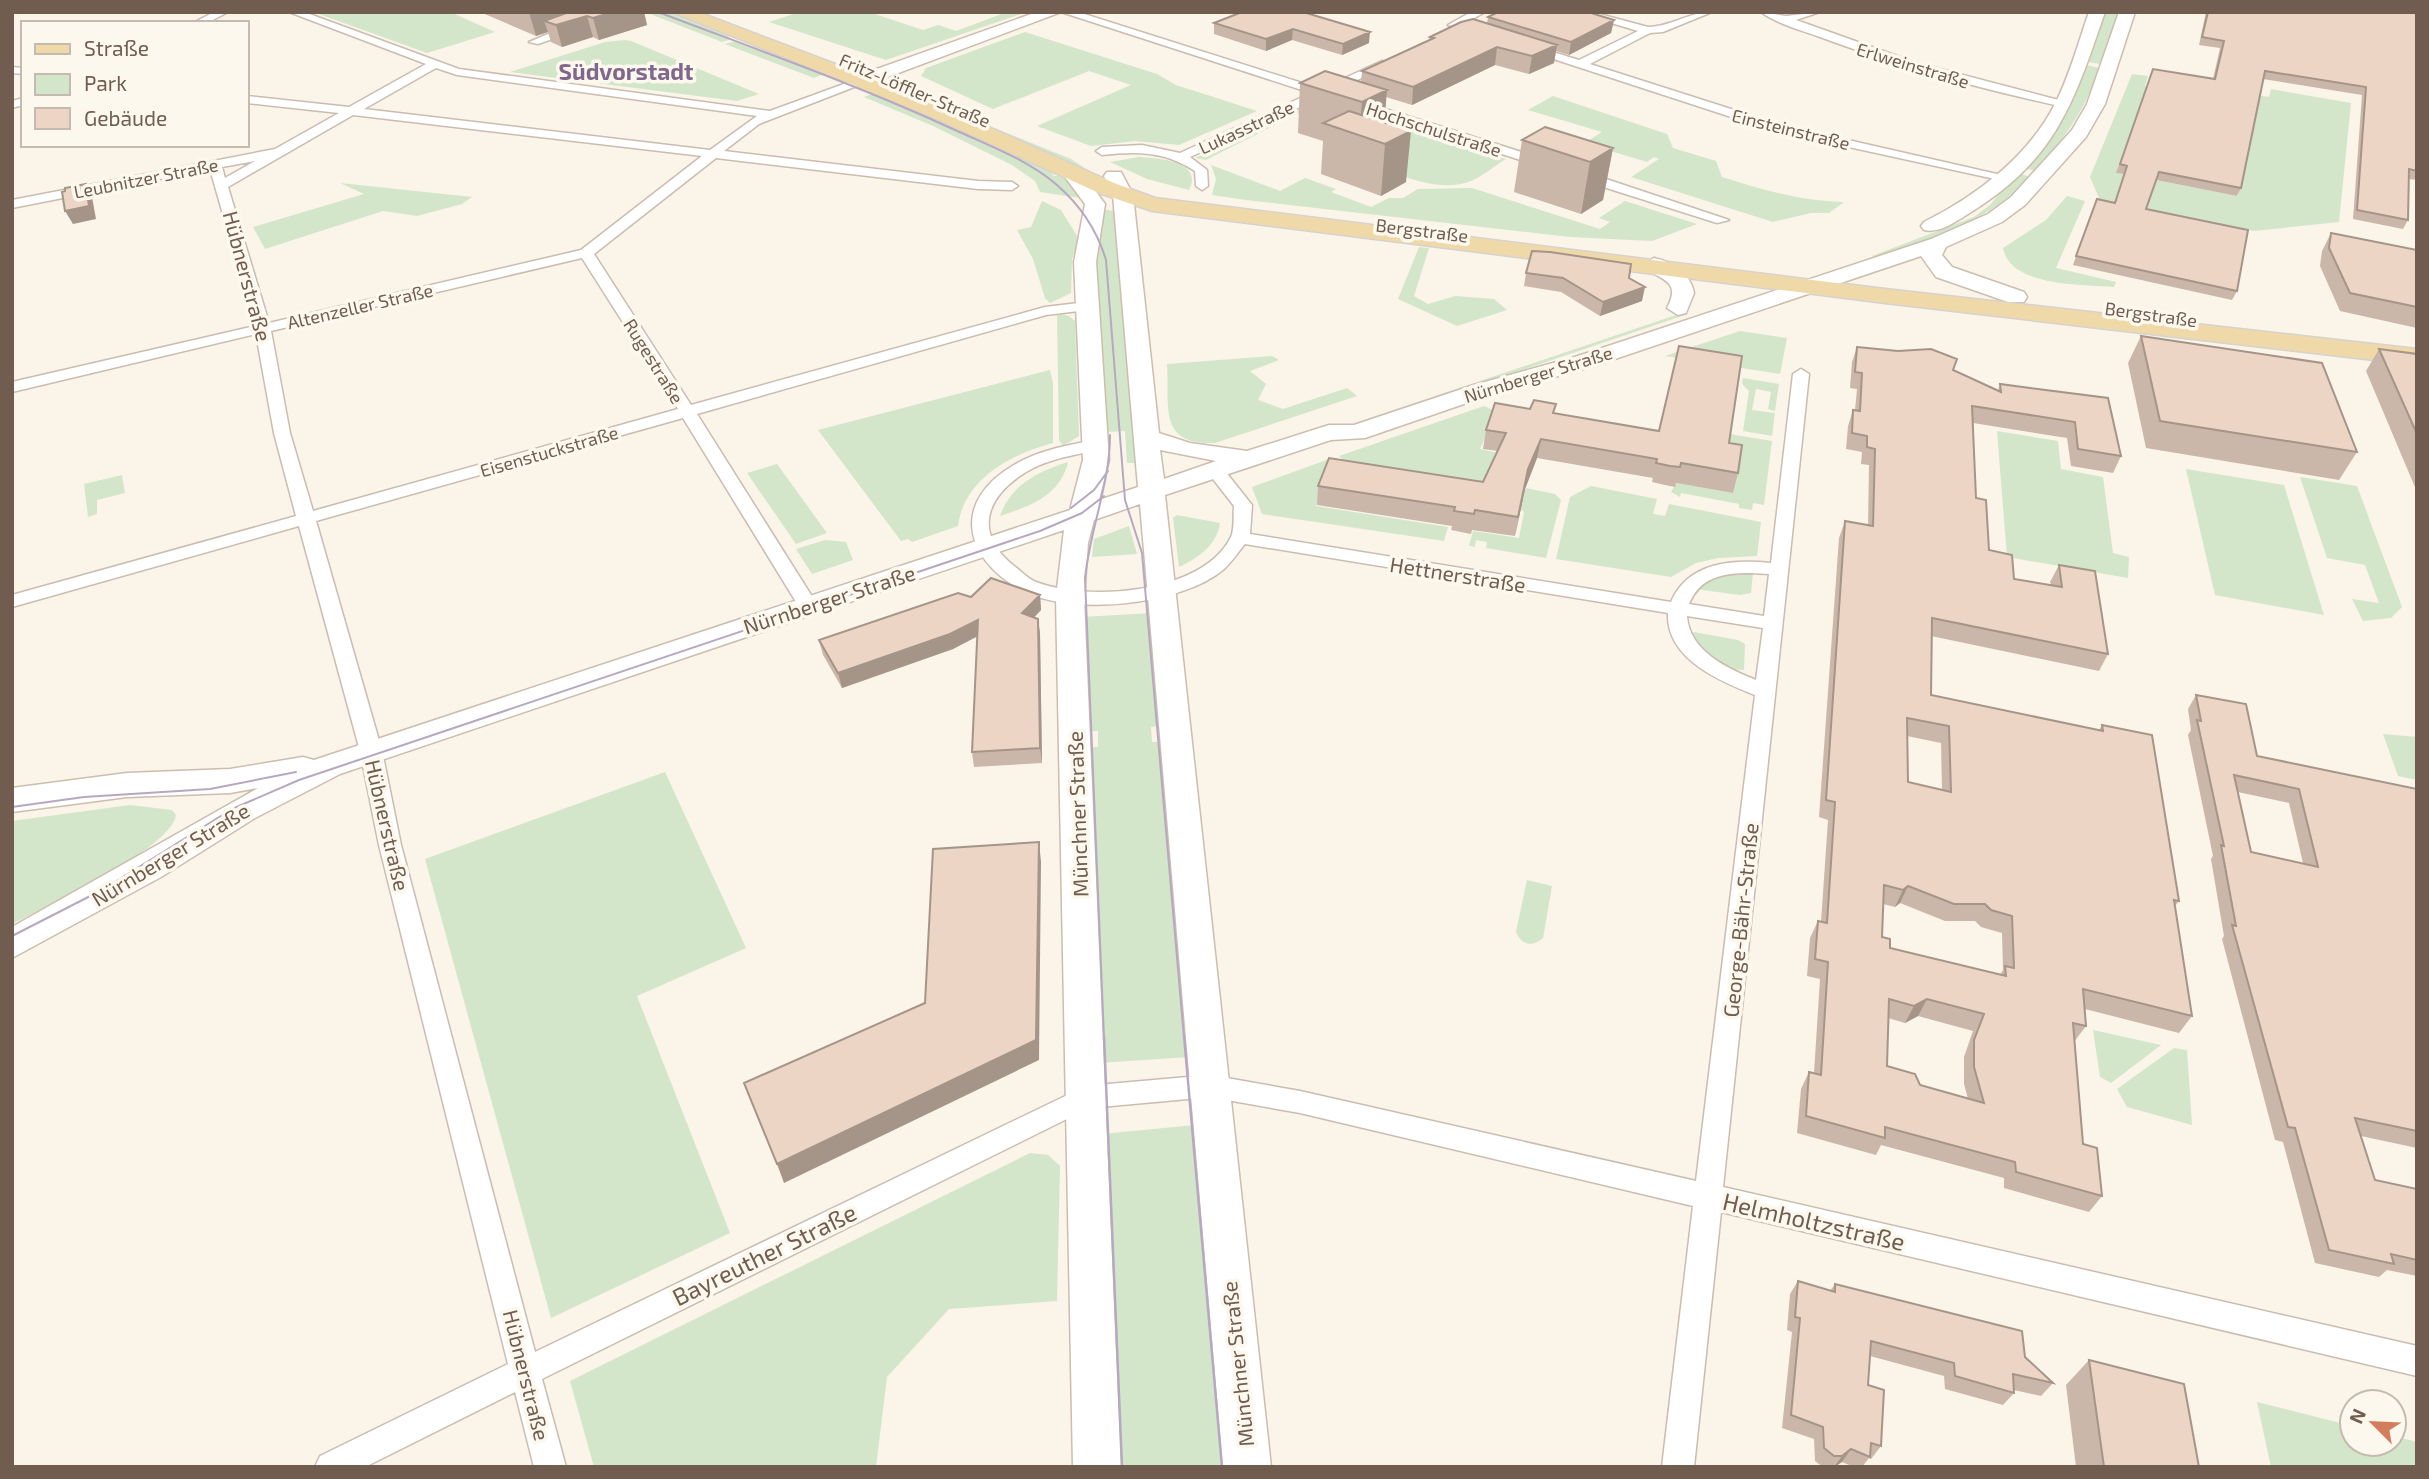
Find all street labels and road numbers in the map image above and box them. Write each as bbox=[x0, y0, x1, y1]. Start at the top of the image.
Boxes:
street label: Erlweinstraße bbox=[1854, 37, 1972, 93]
street label: Fritz-Löffler-Straße bbox=[836, 48, 994, 132]
street label: Lukasstraße bbox=[1195, 95, 1297, 159]
street label: Hochschulstraße bbox=[1364, 97, 1504, 161]
street label: Einsteinstraße bbox=[1730, 104, 1852, 154]
street label: Leubnitzer Straße bbox=[72, 153, 220, 203]
street label: Hübnerstraße bbox=[219, 208, 277, 344]
street label: Bergstraße bbox=[1375, 213, 1469, 247]
street label: Altenzeller Straße bbox=[285, 279, 435, 333]
street label: Bergstraße bbox=[2103, 297, 2199, 331]
street label: Rugestraße bbox=[619, 314, 689, 408]
street label: Nürnberger Straße bbox=[1461, 341, 1615, 407]
street label: Eisenstuckstraße bbox=[477, 421, 621, 481]
street label: Hettnerstraße bbox=[1388, 551, 1528, 597]
street label: Nürnberger Straße bbox=[740, 559, 918, 639]
street label: Münchner Straße bbox=[1062, 730, 1092, 898]
street label: Hübnerstraße bbox=[361, 757, 415, 893]
street label: Nürnberger Straße bbox=[87, 797, 253, 911]
street label: George-Bähr-Straße bbox=[1717, 821, 1763, 1019]
street label: Helmholtzstraße bbox=[1720, 1186, 1908, 1256]
street label: Bayreuther Straße bbox=[667, 1197, 861, 1311]
street label: Münchner Straße bbox=[1216, 1280, 1258, 1448]
street label: Hübnerstraße bbox=[499, 1307, 555, 1443]

